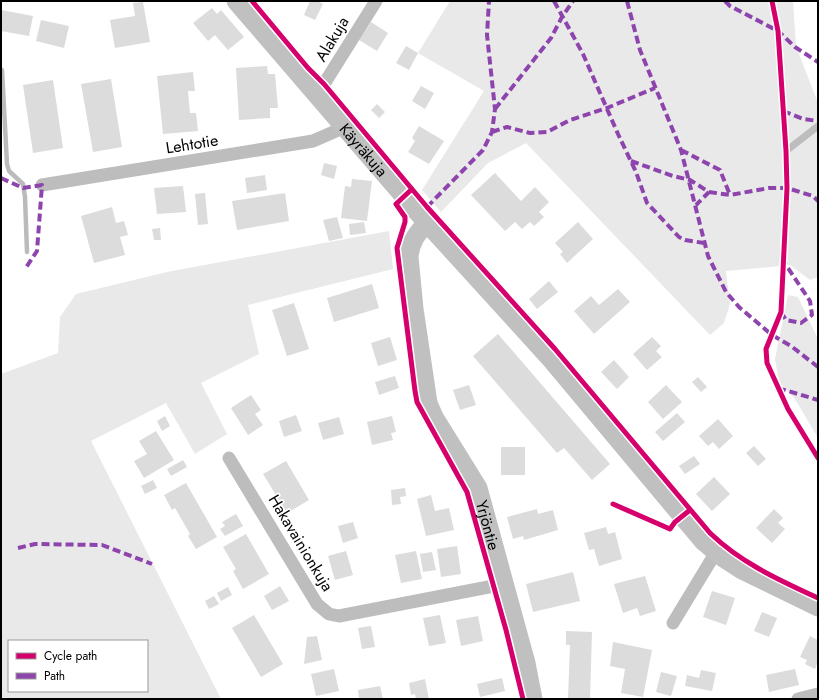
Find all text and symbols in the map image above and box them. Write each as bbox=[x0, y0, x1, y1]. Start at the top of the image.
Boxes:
street label: Alakuja bbox=[310, 12, 354, 66]
street label: Käyräkuja bbox=[334, 118, 393, 181]
street label: Lehtotie bbox=[164, 129, 220, 159]
street label: Hakavainionkuja bbox=[263, 490, 339, 596]
street label: Yrjöntie bbox=[470, 498, 506, 553]
legend bbox=[8, 640, 148, 692]
text: Cycle path bbox=[44, 647, 97, 665]
text: Path bbox=[44, 667, 65, 685]

